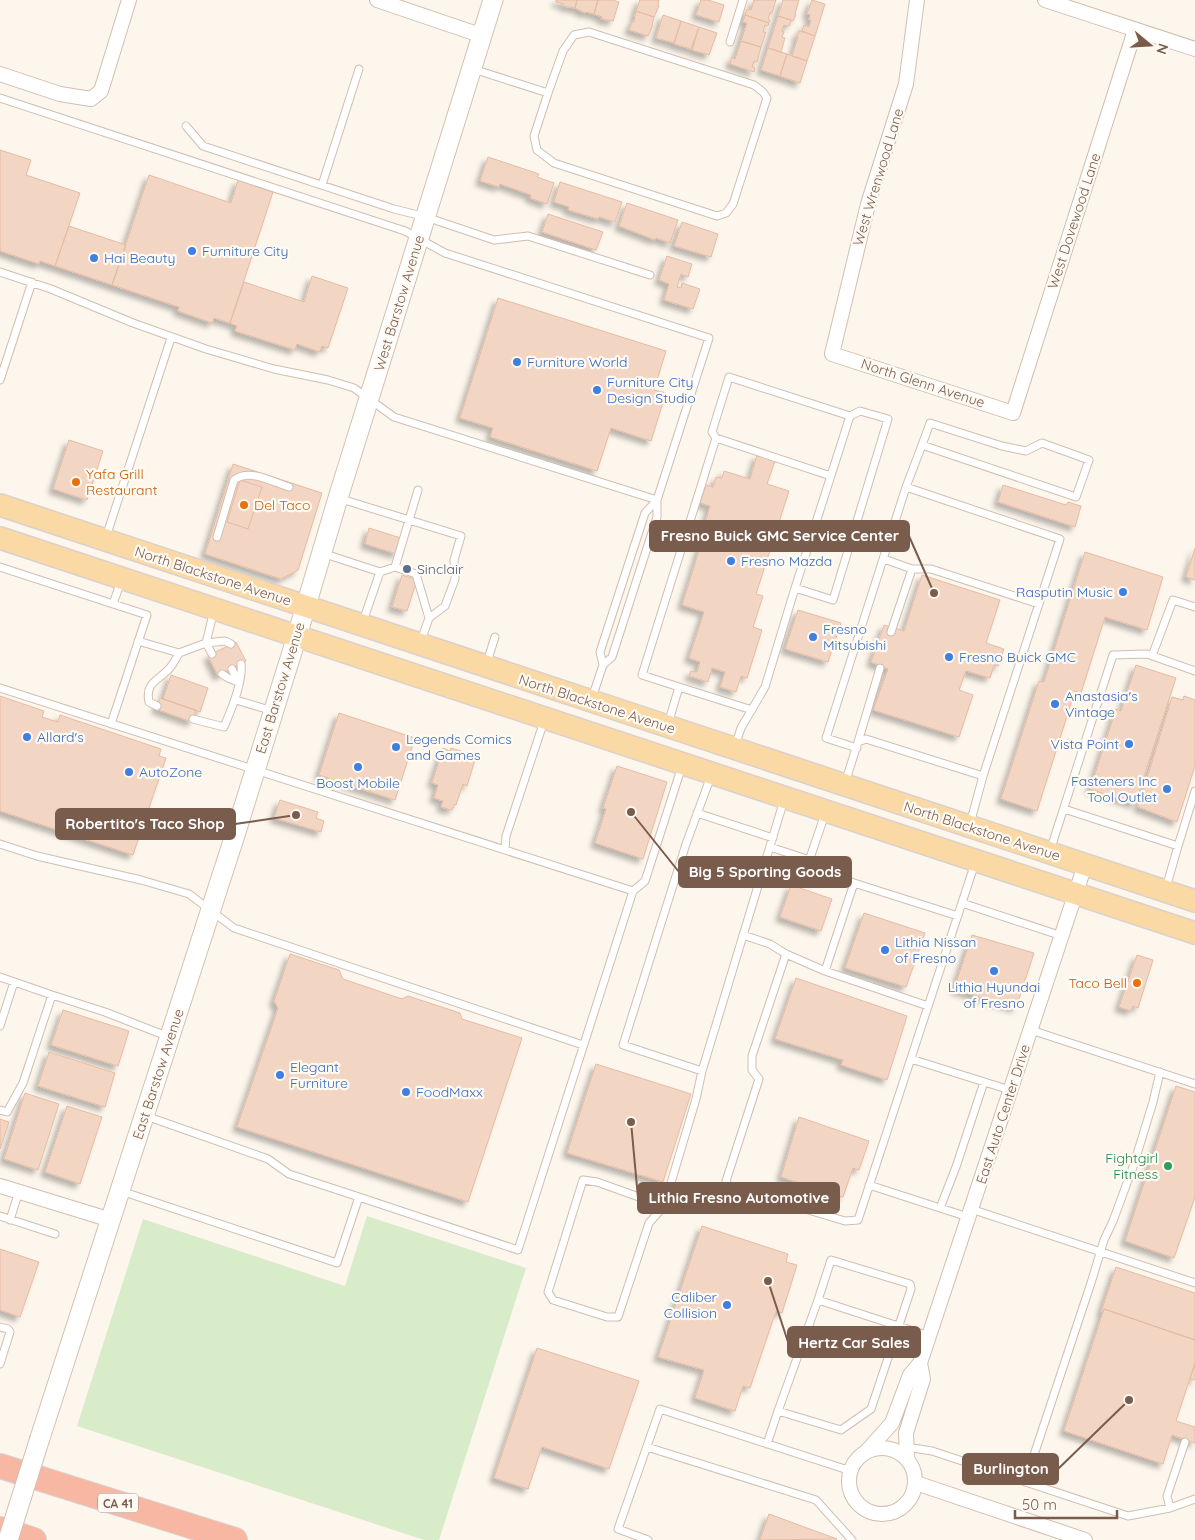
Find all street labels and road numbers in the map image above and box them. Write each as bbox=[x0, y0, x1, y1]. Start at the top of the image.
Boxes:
street label: West Wrenwood Lane bbox=[849, 106, 907, 248]
street label: West Dovewood Lane bbox=[1044, 151, 1105, 291]
street label: West Barstow Avenue bbox=[370, 233, 428, 373]
street label: North Glenn Avenue bbox=[859, 354, 987, 412]
street label: North Blackstone Avenue bbox=[133, 542, 294, 610]
street label: East Barstow Avenue bbox=[251, 620, 309, 756]
street label: North Blackstone Avenue bbox=[517, 670, 678, 738]
street label: North Blackstone Avenue bbox=[902, 797, 1063, 865]
street label: East Barstow Avenue bbox=[128, 1006, 188, 1142]
street label: East Auto Center Drive bbox=[972, 1042, 1034, 1186]
road number: CA 41 bbox=[98, 1494, 138, 1512]

